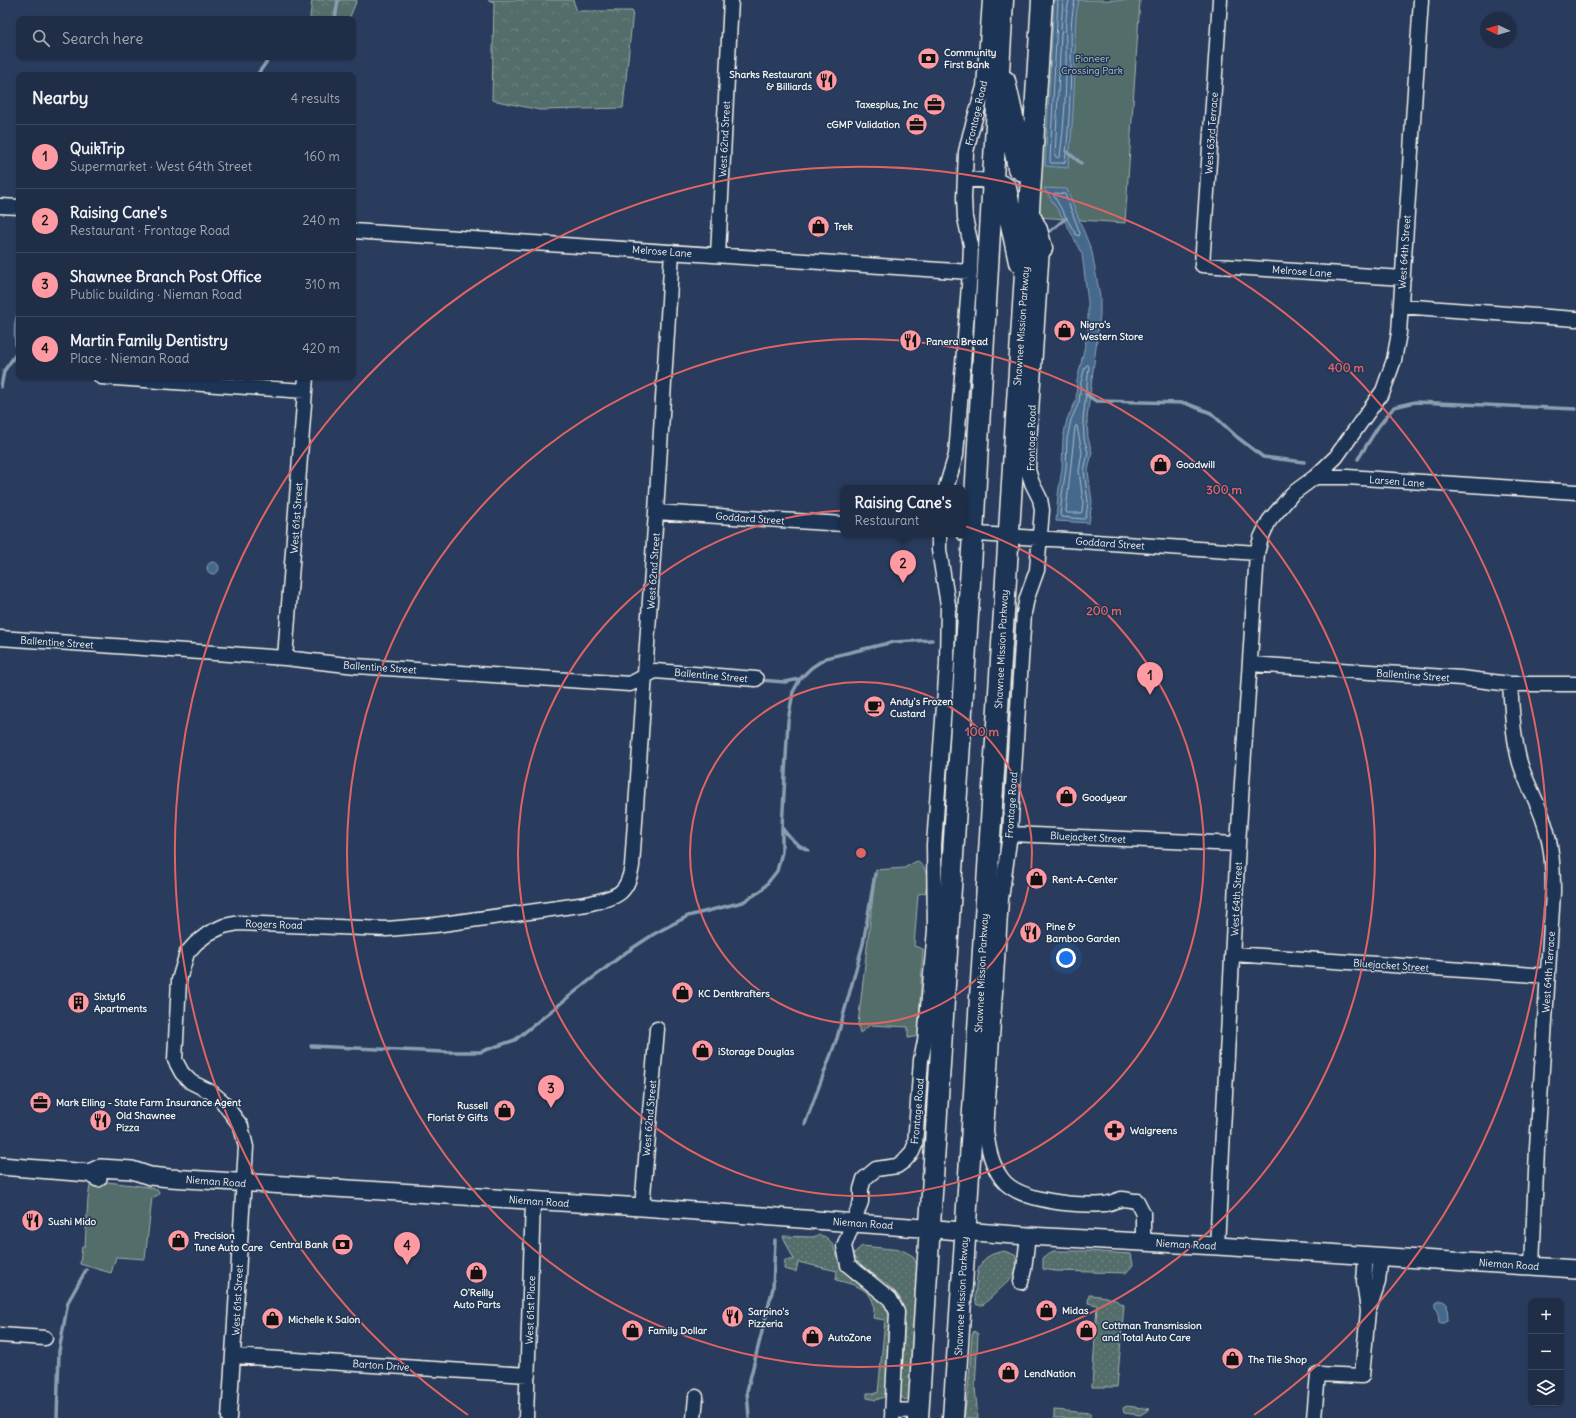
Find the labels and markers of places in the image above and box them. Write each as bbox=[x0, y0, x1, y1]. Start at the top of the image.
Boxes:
bank icon: Community First Bank bbox=[916, 45, 942, 71]
place label: Community First Bank bbox=[944, 46, 997, 71]
restaurant icon: Sharks Restaurant & Billiards bbox=[814, 67, 840, 93]
place label: Sharks Restaurant & Billiards bbox=[729, 68, 813, 93]
office icon: Taxesplus, Inc bbox=[921, 91, 947, 117]
place label: Taxesplus, Inc bbox=[855, 98, 918, 111]
office icon: cGMP Validation bbox=[903, 111, 929, 137]
place label: cGMP Validation bbox=[827, 118, 900, 131]
shop icon: Trek bbox=[805, 213, 831, 239]
place label: Trek bbox=[834, 220, 853, 233]
shop icon: Nigro's Western Store bbox=[1052, 317, 1078, 343]
place label: Nigro's Western Store bbox=[1080, 318, 1144, 343]
restaurant icon: Panera Bread bbox=[897, 328, 923, 354]
place label: Panera Bread bbox=[926, 335, 988, 348]
shop icon: Goodwill bbox=[1148, 451, 1174, 477]
place label: Goodwill bbox=[1176, 458, 1215, 471]
pin: 2 bbox=[890, 550, 916, 583]
pin: 1 bbox=[1137, 662, 1163, 695]
cafe icon: Andy's Frozen Custard bbox=[861, 694, 887, 720]
place label: Andy's Frozen Custard bbox=[890, 695, 953, 720]
shop icon: Goodyear bbox=[1053, 784, 1079, 810]
place label: Goodyear bbox=[1082, 791, 1128, 804]
centre of rings bbox=[854, 846, 868, 860]
shop icon: Rent-A-Center bbox=[1023, 866, 1049, 892]
place label: Rent-A-Center bbox=[1052, 873, 1118, 886]
restaurant icon: Pine & Bamboo Garden bbox=[1017, 919, 1043, 945]
place label: Pine & Bamboo Garden bbox=[1046, 920, 1120, 945]
shop icon: KC Dentkrafters bbox=[670, 980, 696, 1006]
place label: KC Dentkrafters bbox=[698, 987, 770, 1000]
building icon: Sixty16 Apartments bbox=[65, 989, 91, 1015]
place label: Sixty16 Apartments bbox=[94, 990, 148, 1015]
shop icon: iStorage Douglas bbox=[690, 1038, 716, 1064]
place label: iStorage Douglas bbox=[718, 1045, 795, 1058]
pin: 3 bbox=[538, 1075, 564, 1108]
office icon: Mark Elling - State Farm Insurance Agent bbox=[28, 1089, 54, 1115]
place label: Mark Elling - State Farm Insurance Agent bbox=[56, 1096, 242, 1109]
shop icon: Russell Florist & Gifts bbox=[491, 1098, 517, 1124]
place label: Russell Florist & Gifts bbox=[427, 1099, 488, 1124]
restaurant icon: Old Shawnee Pizza bbox=[88, 1108, 114, 1134]
place label: Old Shawnee Pizza bbox=[116, 1109, 176, 1134]
pharmacy icon: Walgreens bbox=[1101, 1117, 1127, 1143]
place label: Walgreens bbox=[1130, 1124, 1178, 1137]
restaurant icon: Sushi Mido bbox=[20, 1208, 46, 1234]
place label: Sushi Mido bbox=[48, 1215, 97, 1228]
shop icon: Precision Tune Auto Care bbox=[166, 1228, 192, 1254]
place label: Precision Tune Auto Care bbox=[194, 1229, 264, 1254]
bank icon: Central Bank bbox=[330, 1231, 356, 1257]
pin: 4 bbox=[394, 1232, 420, 1265]
place label: Central Bank bbox=[270, 1238, 328, 1251]
shop icon: O'Reilly Auto Parts bbox=[464, 1259, 490, 1285]
place label: O'Reilly Auto Parts bbox=[453, 1286, 501, 1311]
shop icon: Midas bbox=[1034, 1297, 1060, 1323]
restaurant icon: Sarpino's Pizzeria bbox=[720, 1304, 746, 1330]
place label: Midas bbox=[1062, 1304, 1089, 1317]
place label: Sarpino's Pizzeria bbox=[748, 1305, 789, 1330]
shop icon: Michelle K Salon bbox=[260, 1306, 286, 1332]
place label: Michelle K Salon bbox=[288, 1313, 361, 1326]
shop icon: Family Dollar bbox=[619, 1317, 645, 1343]
shop icon: Cottman Transmission and Total Auto Care bbox=[1074, 1318, 1100, 1344]
place label: Cottman Transmission and Total Auto Care bbox=[1102, 1319, 1202, 1344]
place label: Family Dollar bbox=[648, 1324, 708, 1337]
shop icon: AutoZone bbox=[799, 1324, 825, 1350]
place label: AutoZone bbox=[828, 1331, 872, 1344]
shop icon: The Tile Shop bbox=[1219, 1346, 1245, 1372]
place label: The Tile Shop bbox=[1248, 1353, 1307, 1366]
shop icon: LendNation bbox=[996, 1360, 1022, 1386]
place label: LendNation bbox=[1024, 1367, 1076, 1380]

